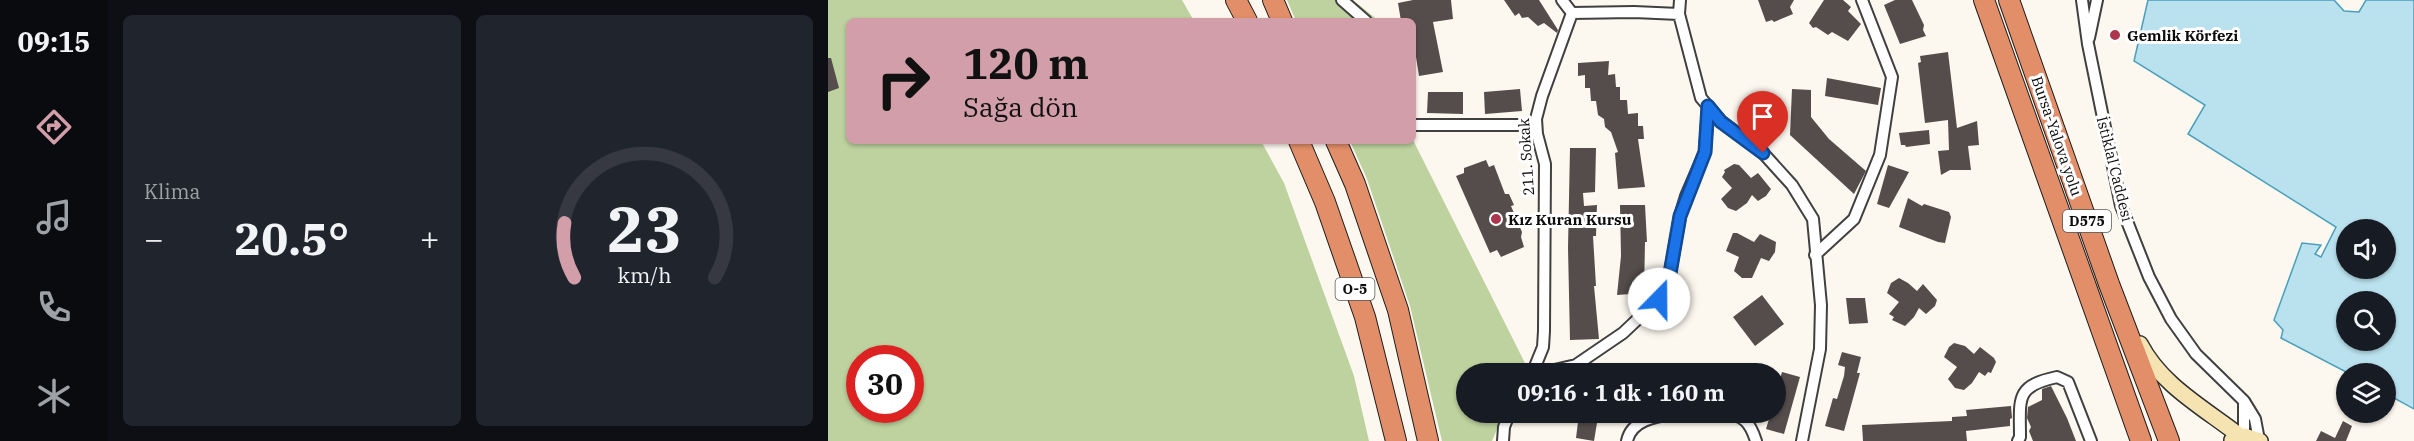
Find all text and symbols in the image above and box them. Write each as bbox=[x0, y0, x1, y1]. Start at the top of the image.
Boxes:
text: 09:15 bbox=[18, 24, 90, 59]
place label: Gemlik Körfezi bbox=[2127, 26, 2238, 45]
marker: Gemlik Körfezi bbox=[2108, 28, 2122, 42]
text: 120 m bbox=[963, 36, 1089, 91]
icon: right bbox=[864, 42, 942, 120]
street label: Bursa-Yalova yolu bbox=[2028, 74, 2086, 198]
text: Sağa dön bbox=[963, 89, 1078, 124]
pin bbox=[1737, 91, 1788, 153]
icon: arrive bbox=[1746, 100, 1779, 133]
icon: directions bbox=[33, 106, 75, 148]
street label: İstiklal Caddesi bbox=[2093, 114, 2137, 224]
street label: 211. Sokak bbox=[1514, 117, 1538, 196]
text: Klima bbox=[144, 178, 200, 205]
text: 23 bbox=[607, 188, 682, 269]
icon: music bbox=[33, 196, 75, 238]
text: 20.5° bbox=[234, 209, 349, 267]
place label: Kız Kuran Kursu bbox=[1508, 210, 1632, 229]
road number: D575 bbox=[2063, 210, 2111, 232]
marker: Kız Kuran Kursu bbox=[1489, 212, 1503, 226]
text: − bbox=[144, 217, 164, 260]
text: + bbox=[420, 217, 440, 260]
map controls bbox=[2336, 219, 2396, 423]
button: sound bbox=[2336, 219, 2396, 279]
text: km/h bbox=[617, 261, 671, 289]
position arrow bbox=[1627, 267, 1691, 331]
road number: O-5 bbox=[1336, 278, 1374, 300]
icon: phone bbox=[33, 286, 75, 328]
button: search bbox=[2336, 291, 2396, 351]
speed limit sign: 30 bbox=[846, 345, 924, 423]
button: layers bbox=[2336, 363, 2396, 423]
icon: climate bbox=[33, 375, 75, 417]
text: 09:16 · 1 dk · 160 m bbox=[1517, 378, 1725, 407]

